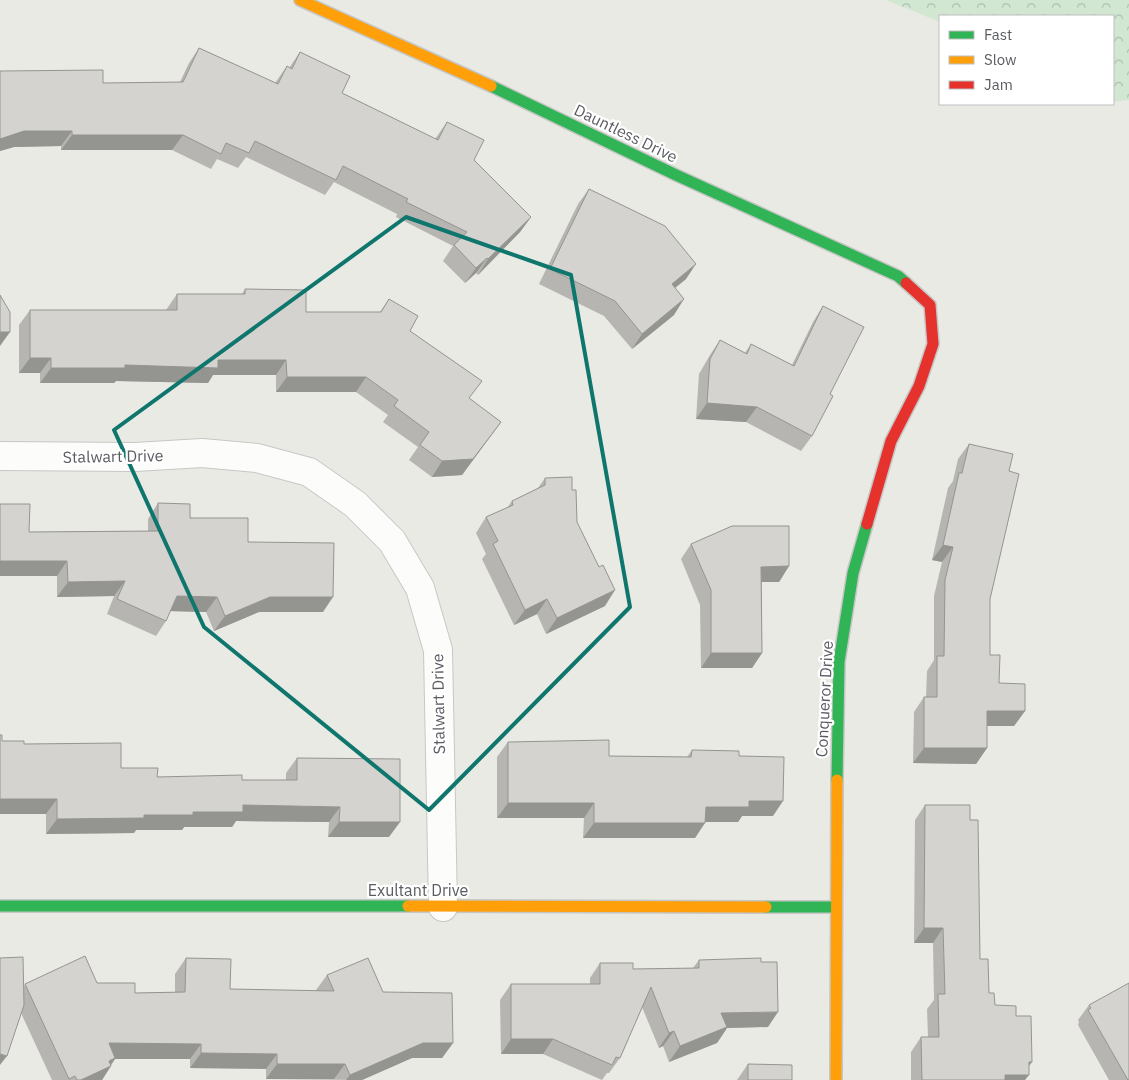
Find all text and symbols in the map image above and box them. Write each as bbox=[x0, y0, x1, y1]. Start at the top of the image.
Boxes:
legend bbox=[939, 15, 1114, 105]
text: Fast bbox=[984, 25, 1012, 44]
text: Slow bbox=[984, 50, 1017, 69]
text: Jam bbox=[984, 75, 1013, 94]
street label: Dauntless Drive bbox=[571, 99, 681, 167]
street label: Stalwart Drive bbox=[62, 445, 164, 467]
street label: Conqueror Drive bbox=[811, 640, 837, 758]
street label: Stalwart Drive bbox=[427, 653, 449, 755]
street label: Exultant Drive bbox=[368, 880, 469, 900]

